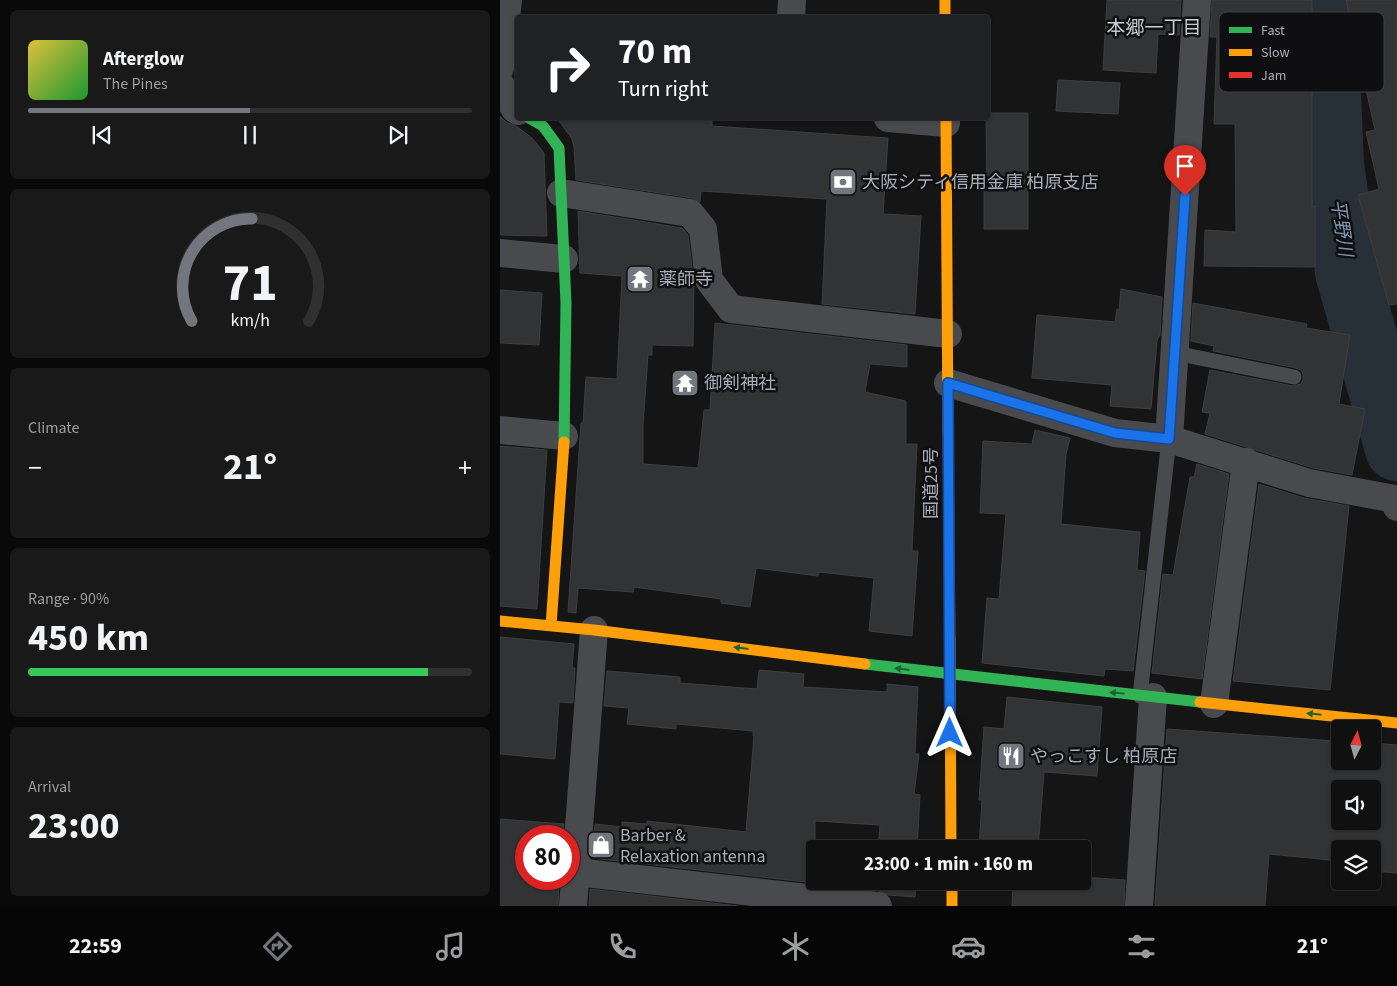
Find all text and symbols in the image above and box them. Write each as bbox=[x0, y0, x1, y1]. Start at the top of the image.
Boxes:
legend bbox=[1219, 12, 1384, 92]
district label: 本郷一丁目 bbox=[1106, 15, 1202, 42]
text: Fast bbox=[1261, 21, 1285, 41]
text: 70 m bbox=[618, 27, 692, 77]
icon: right bbox=[535, 35, 600, 100]
text: Slow bbox=[1261, 43, 1290, 63]
text: Afterglow bbox=[103, 46, 184, 73]
text: Jam bbox=[1261, 66, 1286, 86]
text: The Pines bbox=[103, 73, 168, 95]
text: Turn right bbox=[618, 73, 708, 105]
icon: previous bbox=[88, 121, 116, 149]
icon: pause bbox=[236, 121, 264, 149]
icon: next bbox=[384, 121, 412, 149]
pin bbox=[1164, 145, 1206, 196]
icon: arrive bbox=[1171, 152, 1199, 180]
bank icon: 大阪シティ信用金庫 柏原支店 bbox=[828, 167, 858, 197]
place label: 大阪シティ信用金庫 柏原支店 bbox=[862, 170, 1099, 195]
water label: 平野川 bbox=[1324, 198, 1359, 260]
text: 71 bbox=[223, 247, 277, 321]
temple icon: 薬師寺 bbox=[625, 264, 655, 294]
place label: 薬師寺 bbox=[659, 267, 713, 292]
text: km/h bbox=[230, 308, 270, 333]
temple icon: 御剣神社 bbox=[670, 368, 700, 398]
place label: 御剣神社 bbox=[704, 371, 776, 396]
text: Climate bbox=[28, 417, 79, 439]
text: 21° bbox=[223, 440, 277, 494]
street label: 国道25号 bbox=[919, 447, 944, 519]
text: − bbox=[28, 448, 42, 488]
text: + bbox=[458, 448, 472, 488]
text: Range · 90% bbox=[28, 588, 109, 610]
text: 450 km bbox=[28, 611, 149, 665]
one-way arrow bbox=[732, 644, 748, 652]
one-way arrow bbox=[893, 665, 909, 673]
one-way arrow bbox=[1109, 689, 1125, 697]
position arrow bbox=[923, 706, 975, 758]
one-way arrow bbox=[1305, 710, 1321, 718]
north arrow bbox=[1331, 720, 1381, 770]
map controls bbox=[1331, 720, 1381, 890]
restaurant icon: やっこすし 柏原店 bbox=[996, 741, 1026, 771]
place label: やっこすし 柏原店 bbox=[1030, 744, 1177, 769]
text: Arrival bbox=[28, 776, 71, 798]
button: sound bbox=[1331, 780, 1381, 830]
text: 23:00 bbox=[28, 799, 120, 853]
place label: Barber & Relaxation antenna bbox=[620, 823, 766, 869]
speed limit sign: 80 bbox=[515, 825, 580, 890]
shop icon: Barber & Relaxation antenna bbox=[586, 830, 616, 860]
button: layers bbox=[1331, 840, 1381, 890]
text: 23:00 · 1 min · 160 m bbox=[864, 851, 1033, 878]
icon: directions bbox=[260, 929, 295, 964]
icon: music bbox=[433, 929, 468, 964]
icon: phone bbox=[605, 929, 640, 964]
icon: climate bbox=[778, 929, 813, 964]
icon: car bbox=[951, 929, 986, 964]
icon: filters bbox=[1124, 929, 1159, 964]
text: 22:59 bbox=[69, 930, 122, 962]
text: 21° bbox=[1297, 930, 1328, 962]

